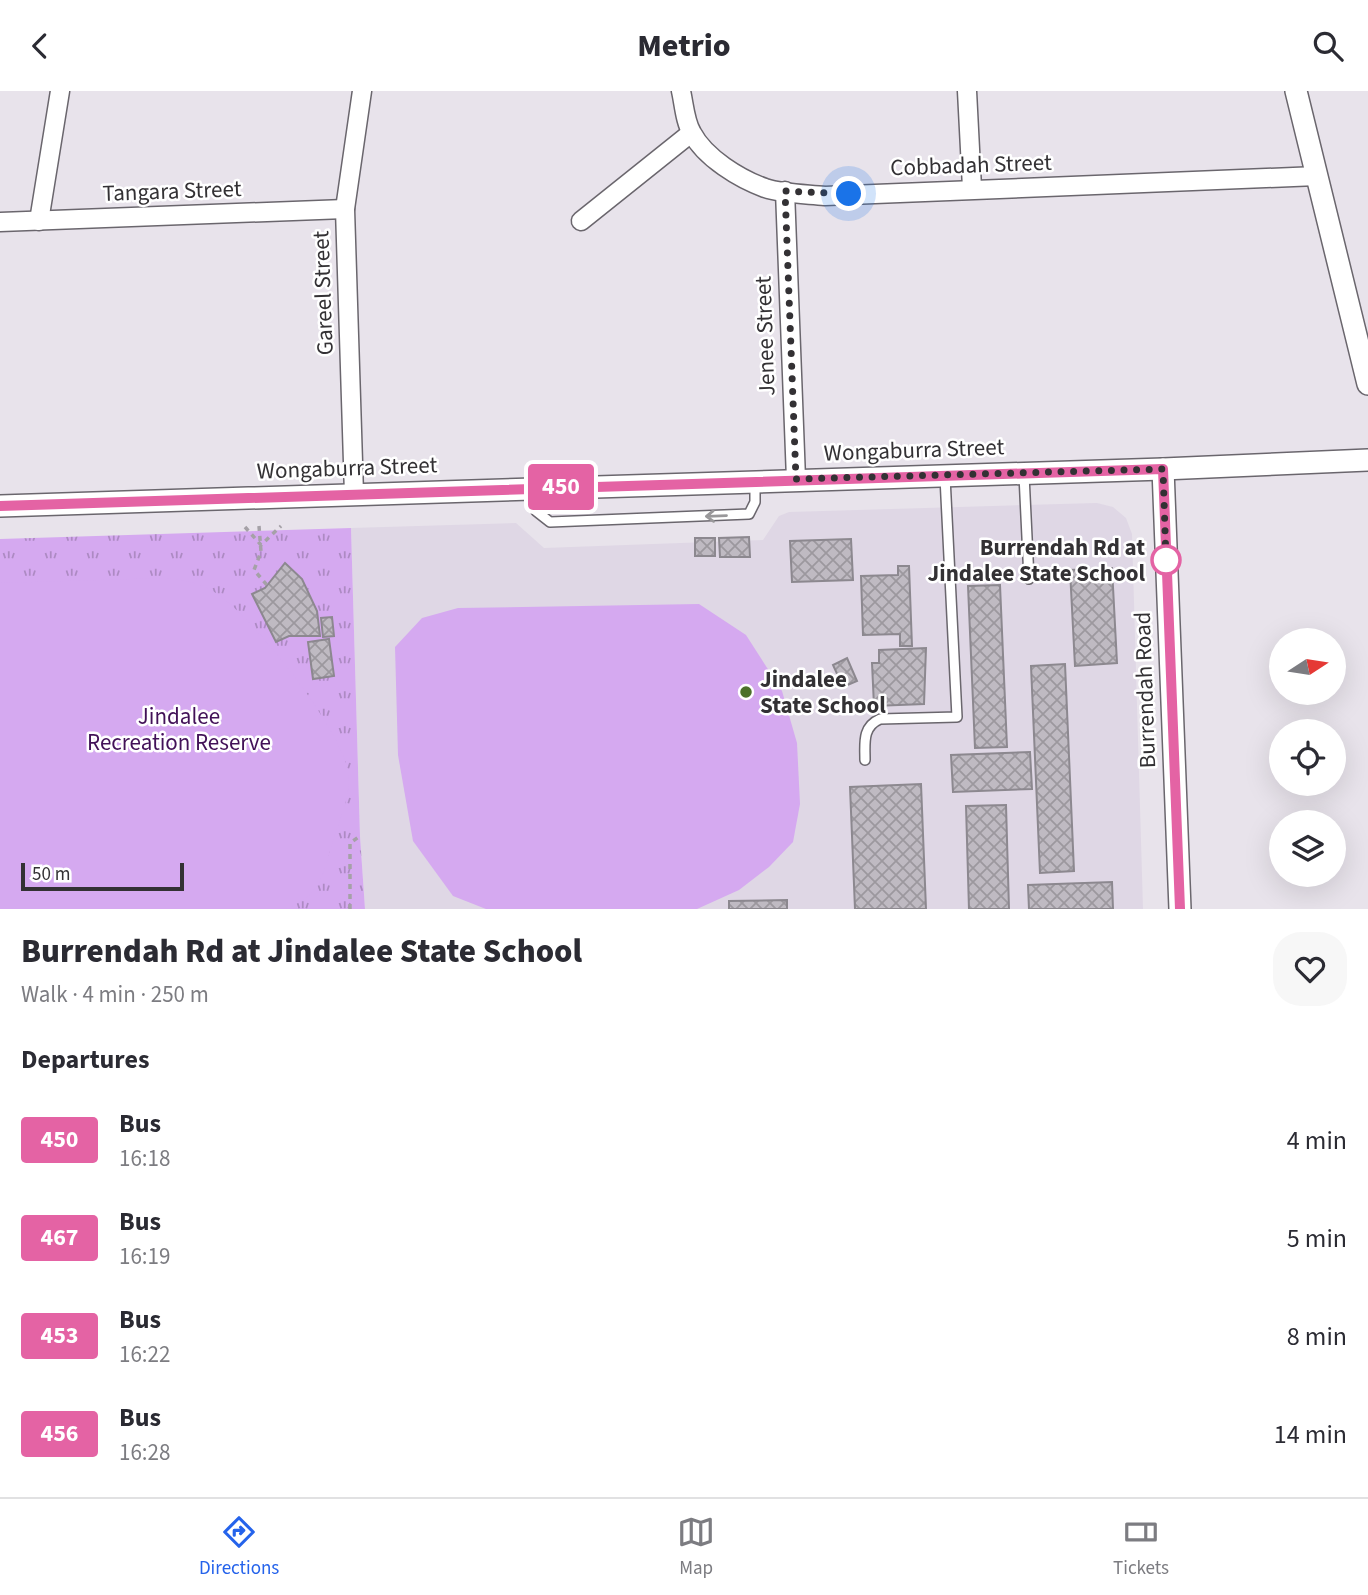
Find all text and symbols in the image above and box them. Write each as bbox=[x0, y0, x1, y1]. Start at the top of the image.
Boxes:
text: Metrio bbox=[637, 23, 731, 69]
icon: back bbox=[21, 27, 59, 65]
icon: search bbox=[1309, 27, 1347, 65]
street label: Cobbadah Street bbox=[890, 146, 1052, 184]
street label: Tangara Street bbox=[102, 172, 242, 210]
your location bbox=[831, 176, 866, 211]
street label: Gareel Street bbox=[304, 230, 342, 356]
street label: Jenee Street bbox=[746, 275, 784, 397]
street label: Wongaburra Street bbox=[823, 430, 1005, 470]
street label: Wongaburra Street bbox=[256, 448, 438, 488]
line badge: 450 bbox=[521, 464, 601, 510]
text: 450 bbox=[542, 469, 580, 504]
one-way arrow bbox=[704, 509, 727, 522]
place label: Burrendah Rd at Jindalee State School bbox=[928, 531, 1145, 590]
marker: Burrendah Rd at Jindalee State School bbox=[1151, 545, 1181, 575]
street label: Burrendah Road bbox=[1126, 611, 1164, 769]
north arrow bbox=[1269, 628, 1346, 705]
map controls bbox=[1269, 628, 1346, 887]
place label: Jindalee State School bbox=[760, 663, 886, 722]
marker: Jindalee State School bbox=[738, 684, 754, 700]
park label: Jindalee Recreation Reserve bbox=[87, 700, 271, 759]
button: locate bbox=[1269, 719, 1346, 796]
button: layers bbox=[1269, 810, 1346, 887]
scale bar bbox=[21, 860, 184, 892]
text: 50 m bbox=[32, 861, 70, 888]
text: Burrendah Rd at Jindalee State School bbox=[21, 928, 582, 975]
button: heart bbox=[1273, 932, 1347, 1006]
text: Walk · 4 min · 250 m bbox=[21, 978, 209, 1011]
text: Departures bbox=[21, 1041, 149, 1078]
text: Bus bbox=[119, 1105, 161, 1142]
text: 450 bbox=[40, 1122, 79, 1157]
text: 4 min bbox=[1287, 1122, 1347, 1159]
text: 16:18 bbox=[119, 1142, 170, 1175]
text: Bus bbox=[119, 1203, 161, 1240]
text: 467 bbox=[40, 1220, 79, 1255]
text: 5 min bbox=[1287, 1220, 1347, 1257]
text: 16:19 bbox=[119, 1240, 170, 1273]
text: Bus bbox=[119, 1301, 161, 1338]
text: 453 bbox=[40, 1318, 79, 1353]
text: 8 min bbox=[1287, 1318, 1347, 1355]
text: 16:22 bbox=[119, 1338, 170, 1371]
text: Bus bbox=[119, 1399, 161, 1436]
text: 456 bbox=[40, 1416, 79, 1451]
text: 14 min bbox=[1274, 1416, 1347, 1453]
text: 16:28 bbox=[119, 1436, 170, 1469]
tab: Directions bbox=[199, 1513, 279, 1582]
tab: Map bbox=[677, 1513, 715, 1582]
tab: Tickets bbox=[1113, 1513, 1169, 1582]

